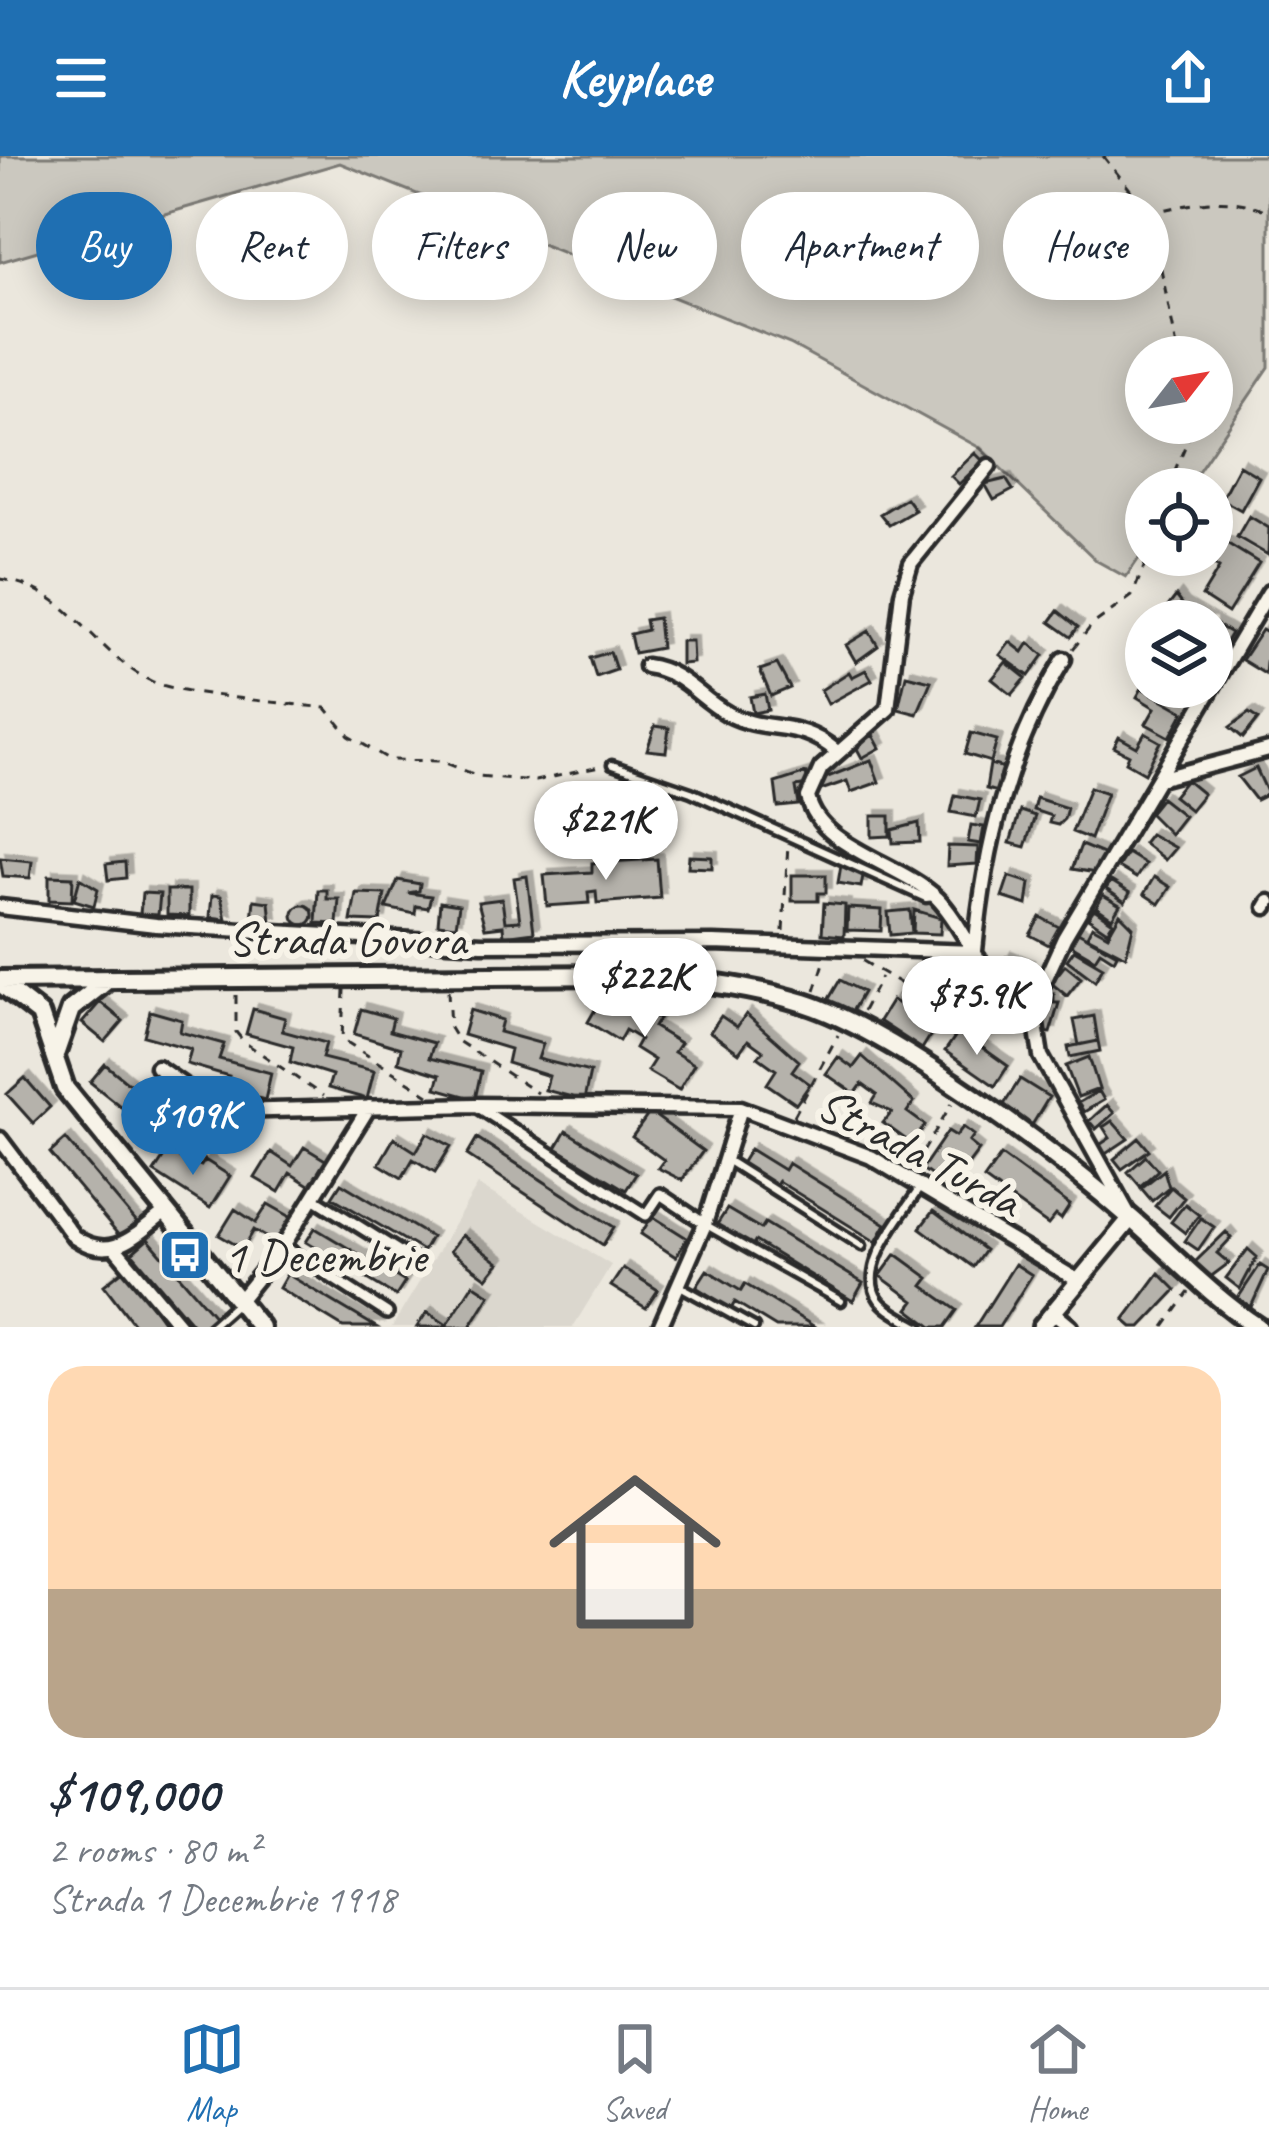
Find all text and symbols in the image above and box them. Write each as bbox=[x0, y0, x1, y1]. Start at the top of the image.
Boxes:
text: Keyplace bbox=[559, 44, 710, 112]
icon: menu bbox=[48, 45, 114, 111]
icon: share bbox=[1155, 45, 1221, 111]
chip: Buy bbox=[36, 192, 172, 300]
chip: Rent bbox=[196, 192, 348, 300]
chip: Filters bbox=[372, 192, 548, 300]
chip: New bbox=[572, 192, 717, 300]
chip: Apartment bbox=[741, 192, 979, 300]
chip: House bbox=[1003, 192, 1169, 300]
north arrow bbox=[1125, 336, 1233, 444]
map controls bbox=[1125, 336, 1233, 708]
button: locate bbox=[1125, 468, 1233, 576]
button: layers bbox=[1125, 600, 1233, 708]
pin: $221K bbox=[522, 781, 690, 883]
text: $221K bbox=[561, 795, 651, 844]
street label: Strada Govora bbox=[228, 909, 469, 969]
pin: $222K bbox=[561, 938, 729, 1040]
text: $222K bbox=[600, 952, 690, 1001]
pin: $75.9K bbox=[879, 956, 1075, 1058]
text: $75.9K bbox=[929, 970, 1025, 1019]
street label: Strada Turda bbox=[808, 1073, 1034, 1232]
pin: $109K bbox=[109, 1076, 277, 1178]
text: $109K bbox=[148, 1090, 238, 1139]
place label: 1 Decembrie bbox=[224, 1226, 429, 1286]
bus stop icon: 1 Decembrie bbox=[157, 1227, 213, 1283]
icon: home bbox=[527, 1444, 743, 1660]
text: $109,000 bbox=[48, 1762, 218, 1826]
text: 2 rooms · 80 m² bbox=[48, 1826, 259, 1875]
text: Strada 1 Decembrie 1918 bbox=[48, 1875, 396, 1924]
tab: Map bbox=[179, 2016, 245, 2130]
tab: Saved bbox=[602, 2016, 668, 2130]
tab: Home bbox=[1025, 2016, 1091, 2130]

